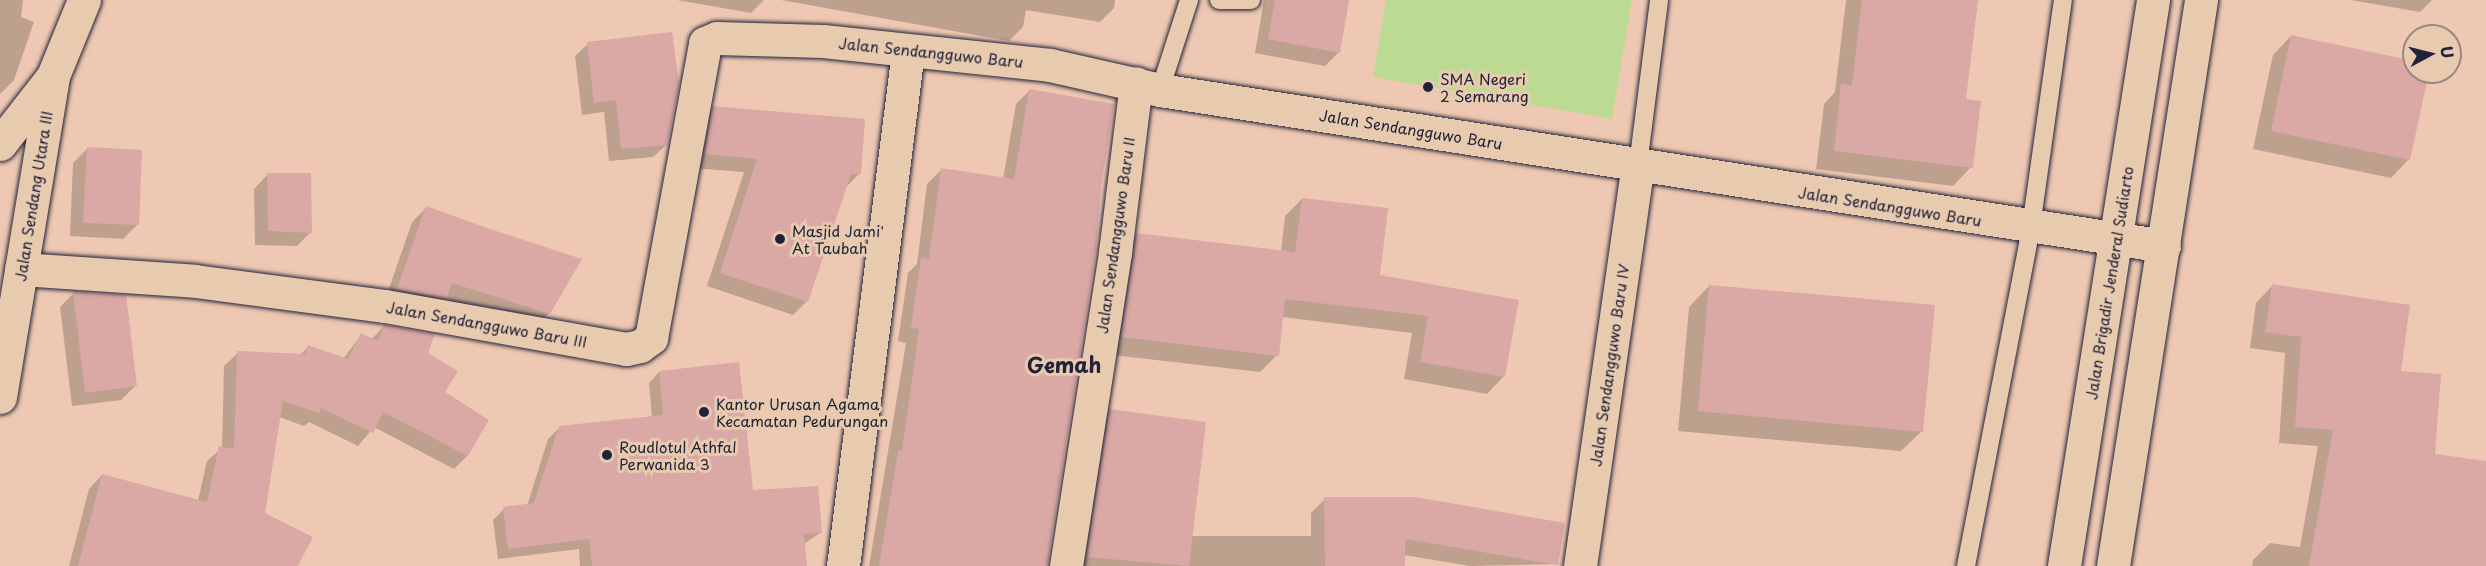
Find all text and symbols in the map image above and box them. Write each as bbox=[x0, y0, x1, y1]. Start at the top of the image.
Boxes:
north arrow bbox=[2402, 24, 2462, 84]
street label: Jalan Sendangguwo Baru bbox=[838, 33, 1024, 71]
text: U bbox=[2435, 45, 2461, 60]
place label: SMA Negeri 2 Semarang bbox=[1440, 69, 1530, 104]
marker: SMA Negeri 2 Semarang bbox=[1421, 80, 1435, 94]
street label: Jalan Sendangguwo Baru bbox=[1318, 106, 1504, 152]
street label: Jalan Sendang Utara III bbox=[10, 109, 56, 283]
street label: Jalan Sendangguwo Baru II bbox=[1092, 135, 1138, 335]
street label: Jalan Brigadir Jenderal Sudiarto bbox=[2082, 164, 2136, 402]
street label: Jalan Sendangguwo Baru bbox=[1797, 183, 1983, 229]
place label: Masjid Jami' At Taubah bbox=[792, 221, 884, 256]
marker: Masjid Jami' At Taubah bbox=[773, 232, 787, 246]
street label: Jalan Sendangguwo Baru IV bbox=[1586, 262, 1632, 468]
street label: Jalan Sendangguwo Baru III bbox=[385, 297, 589, 351]
district label: Gemah bbox=[1027, 351, 1101, 377]
place label: Kantor Urusan Agama Kecamatan Pedurungan bbox=[716, 394, 888, 429]
marker: Kantor Urusan Agama Kecamatan Pedurungan bbox=[697, 405, 711, 419]
place label: Roudlotul Athfal Perwanida 3 bbox=[619, 437, 736, 472]
marker: Roudlotul Athfal Perwanida 3 bbox=[600, 448, 614, 462]

